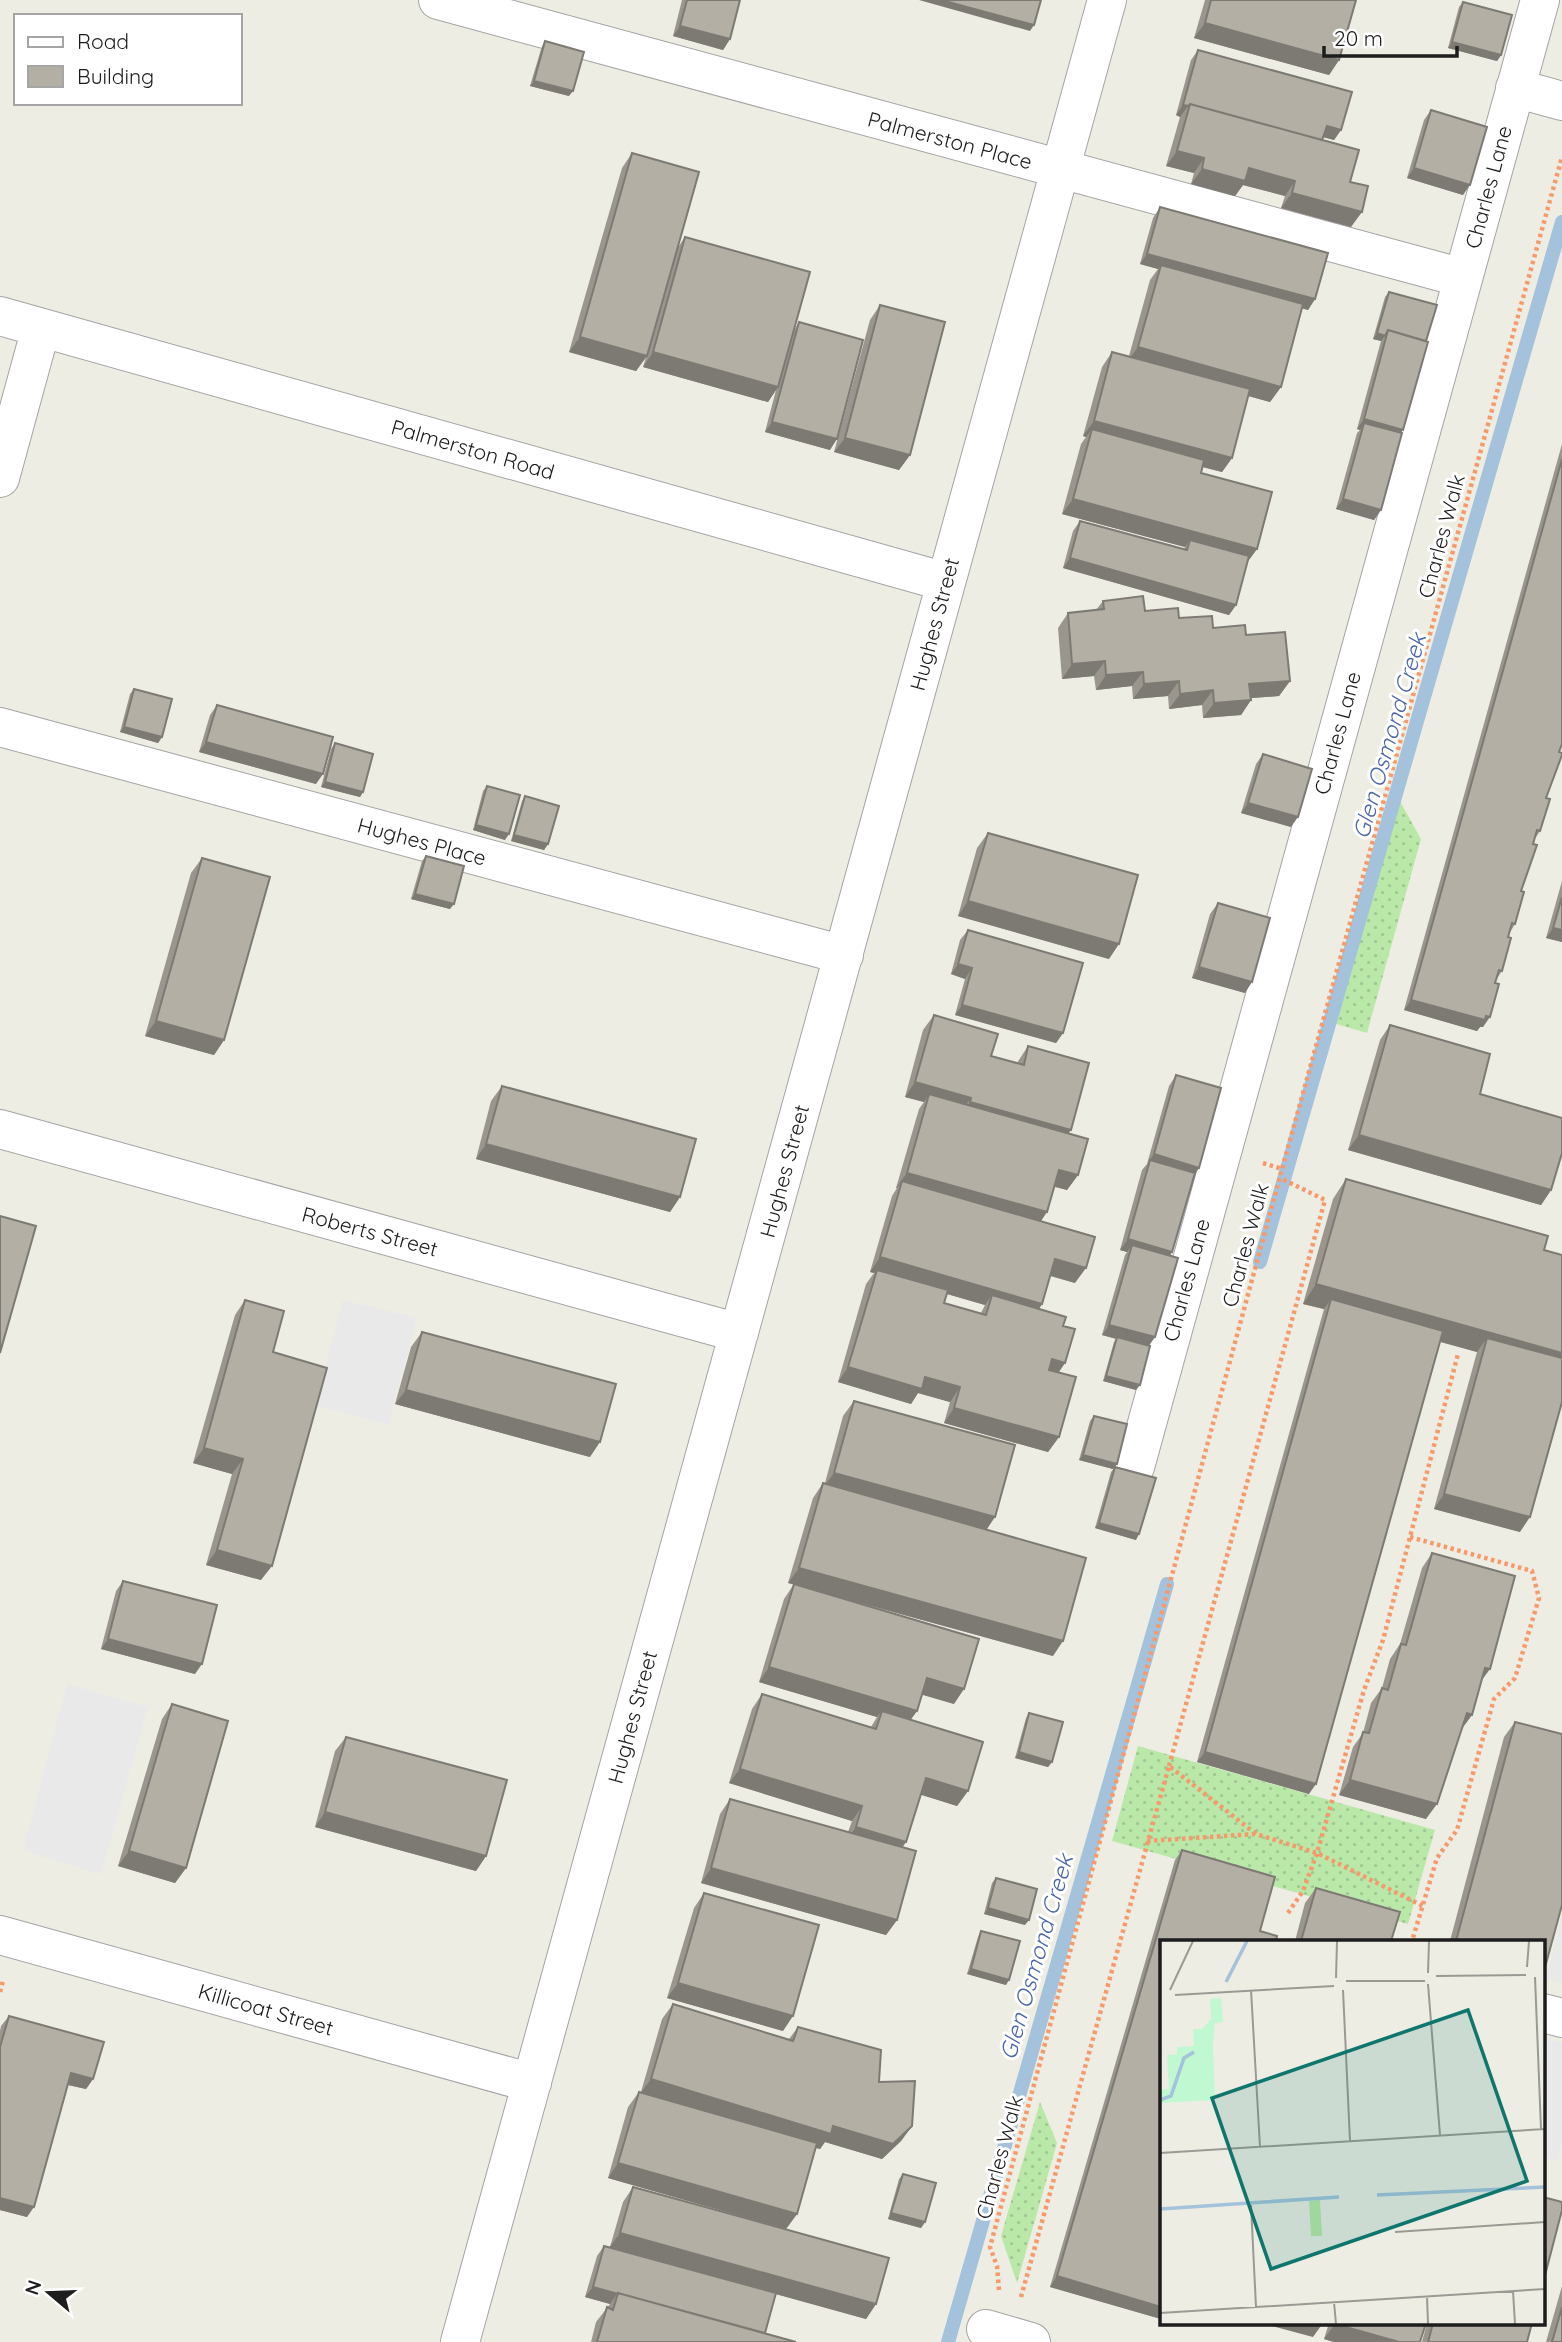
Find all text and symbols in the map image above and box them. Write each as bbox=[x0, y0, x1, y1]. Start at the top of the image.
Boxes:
legend bbox=[14, 14, 242, 105]
scale bar bbox=[1324, 14, 1457, 58]
text: 20 m bbox=[1334, 25, 1383, 51]
text: Road bbox=[77, 28, 129, 54]
text: Building bbox=[77, 63, 154, 89]
street label: Palmerston Place bbox=[865, 106, 1035, 174]
street label: Charles Lane bbox=[1459, 123, 1517, 251]
street label: Palmerston Road bbox=[388, 413, 558, 485]
street label: Charles Walk bbox=[1412, 471, 1470, 601]
street label: Hughes Street bbox=[904, 555, 964, 693]
water label: Glen Osmond Creek bbox=[1346, 628, 1433, 842]
street label: Charles Lane bbox=[1308, 669, 1366, 797]
street label: Hughes Place bbox=[355, 811, 489, 871]
street label: Hughes Street bbox=[754, 1102, 814, 1240]
street label: Charles Walk bbox=[1216, 1180, 1274, 1310]
street label: Roberts Street bbox=[299, 1200, 441, 1262]
street label: Charles Lane bbox=[1157, 1216, 1215, 1344]
street label: Hughes Street bbox=[602, 1648, 662, 1786]
water label: Glen Osmond Creek bbox=[993, 1849, 1080, 2063]
inset map bbox=[1160, 1940, 1544, 2324]
street label: Killicoat Street bbox=[195, 1977, 337, 2041]
street label: Charles Walk bbox=[970, 2092, 1028, 2222]
north arrow bbox=[14, 2258, 84, 2328]
text: N bbox=[19, 2277, 47, 2298]

